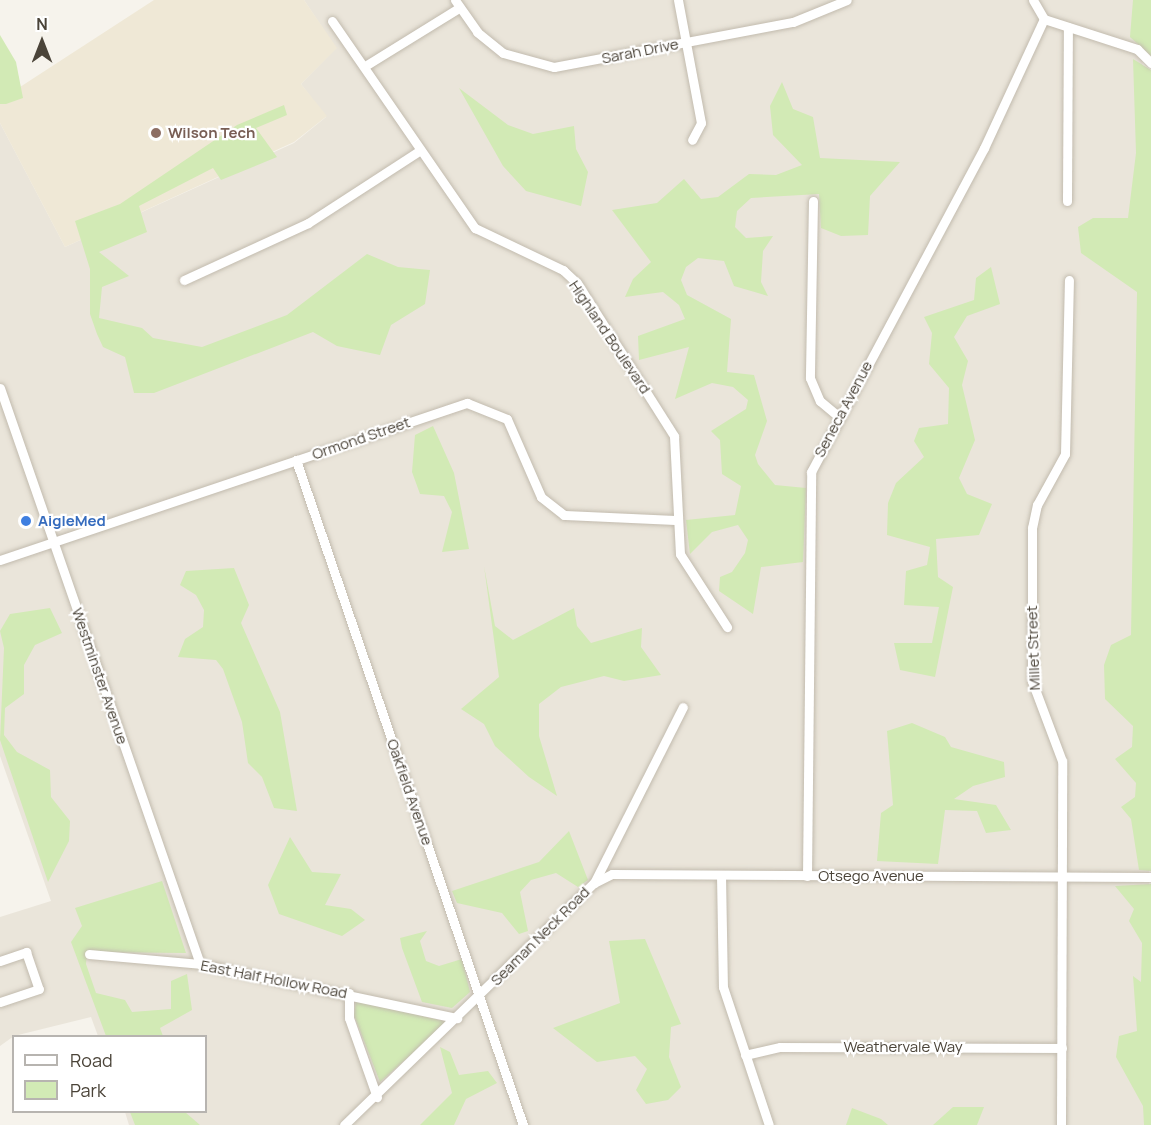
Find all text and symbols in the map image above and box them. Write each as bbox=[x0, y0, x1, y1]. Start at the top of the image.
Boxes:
north arrow bbox=[12, 12, 72, 72]
text: N bbox=[36, 13, 48, 35]
street label: Sarah Drive bbox=[600, 35, 680, 67]
place label: Wilson Tech bbox=[168, 124, 255, 142]
marker: Wilson Tech bbox=[149, 126, 163, 140]
street label: Highland Boulevard bbox=[565, 277, 655, 397]
street label: Seneca Avenue bbox=[810, 358, 876, 460]
street label: Ormond Street bbox=[310, 413, 412, 463]
place label: AigleMed bbox=[38, 512, 106, 530]
marker: AigleMed bbox=[19, 514, 33, 528]
street label: Westminster Avenue bbox=[68, 605, 132, 747]
street label: Millet Street bbox=[1023, 605, 1043, 691]
street label: Oakfield Avenue bbox=[383, 737, 437, 847]
street label: Otsego Avenue bbox=[818, 867, 924, 885]
street label: Seaman Neck Road bbox=[487, 883, 593, 989]
street label: East Half Hollow Road bbox=[199, 956, 349, 1002]
legend bbox=[12, 1035, 207, 1113]
street label: Weathervale Way bbox=[843, 1038, 963, 1056]
text: Road bbox=[70, 1048, 113, 1072]
text: Park bbox=[70, 1078, 106, 1102]

